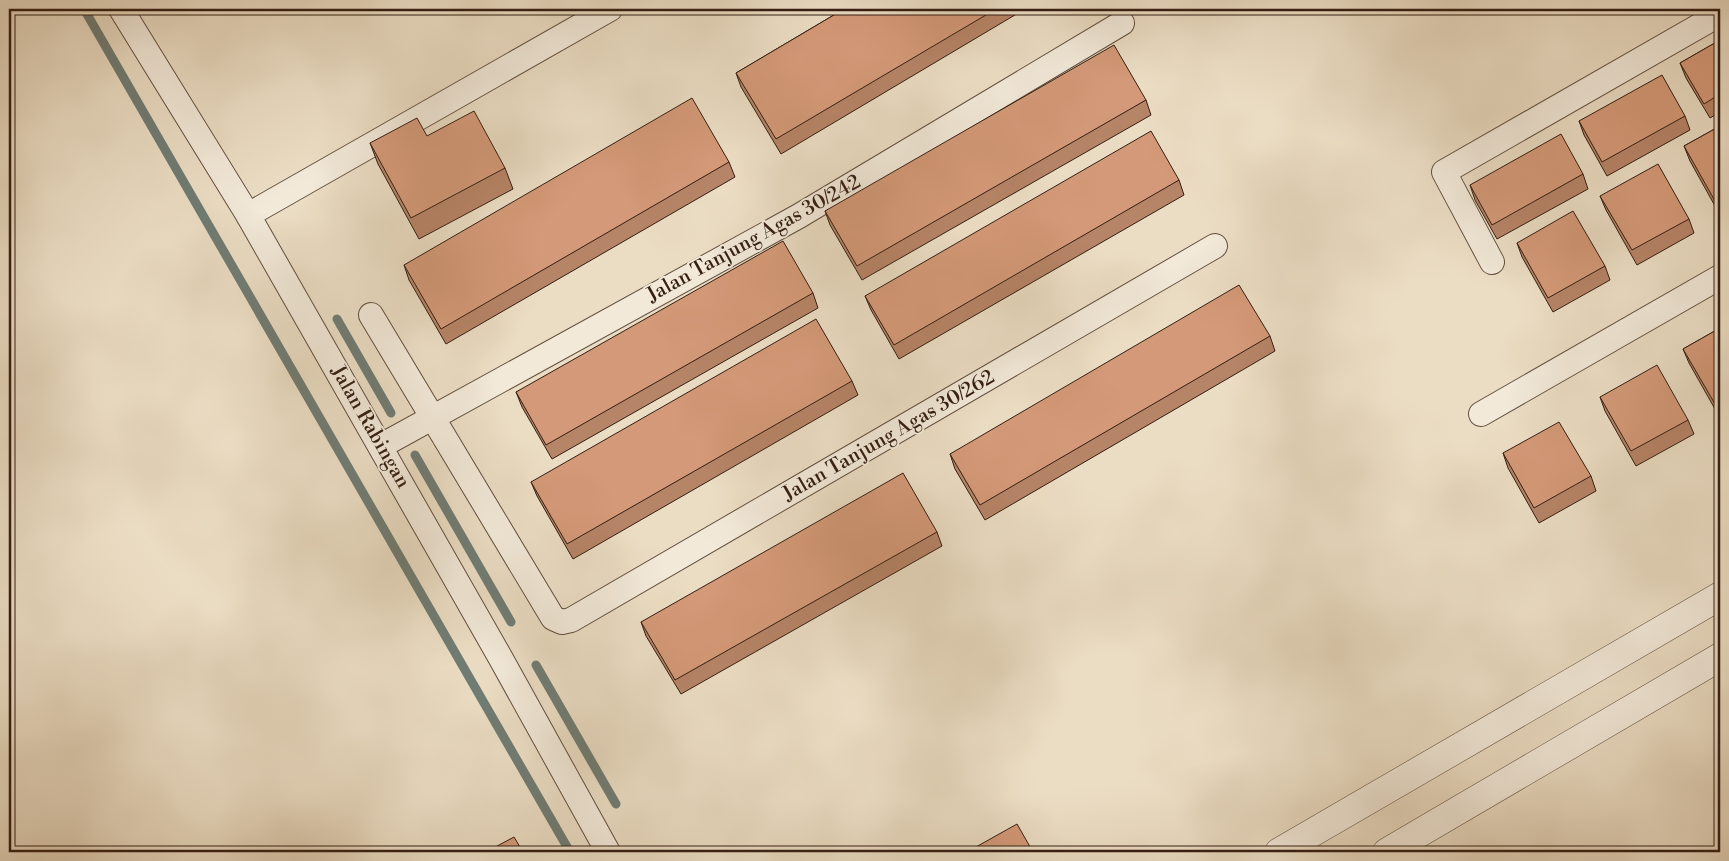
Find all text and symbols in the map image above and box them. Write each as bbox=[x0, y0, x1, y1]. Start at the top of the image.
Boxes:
street label: Jalan Tanjung Agas 30/242 bbox=[642, 170, 865, 309]
street label: Jalan Rabingan bbox=[324, 360, 415, 493]
street label: Jalan Tanjung Agas 30/262 bbox=[778, 365, 999, 507]

